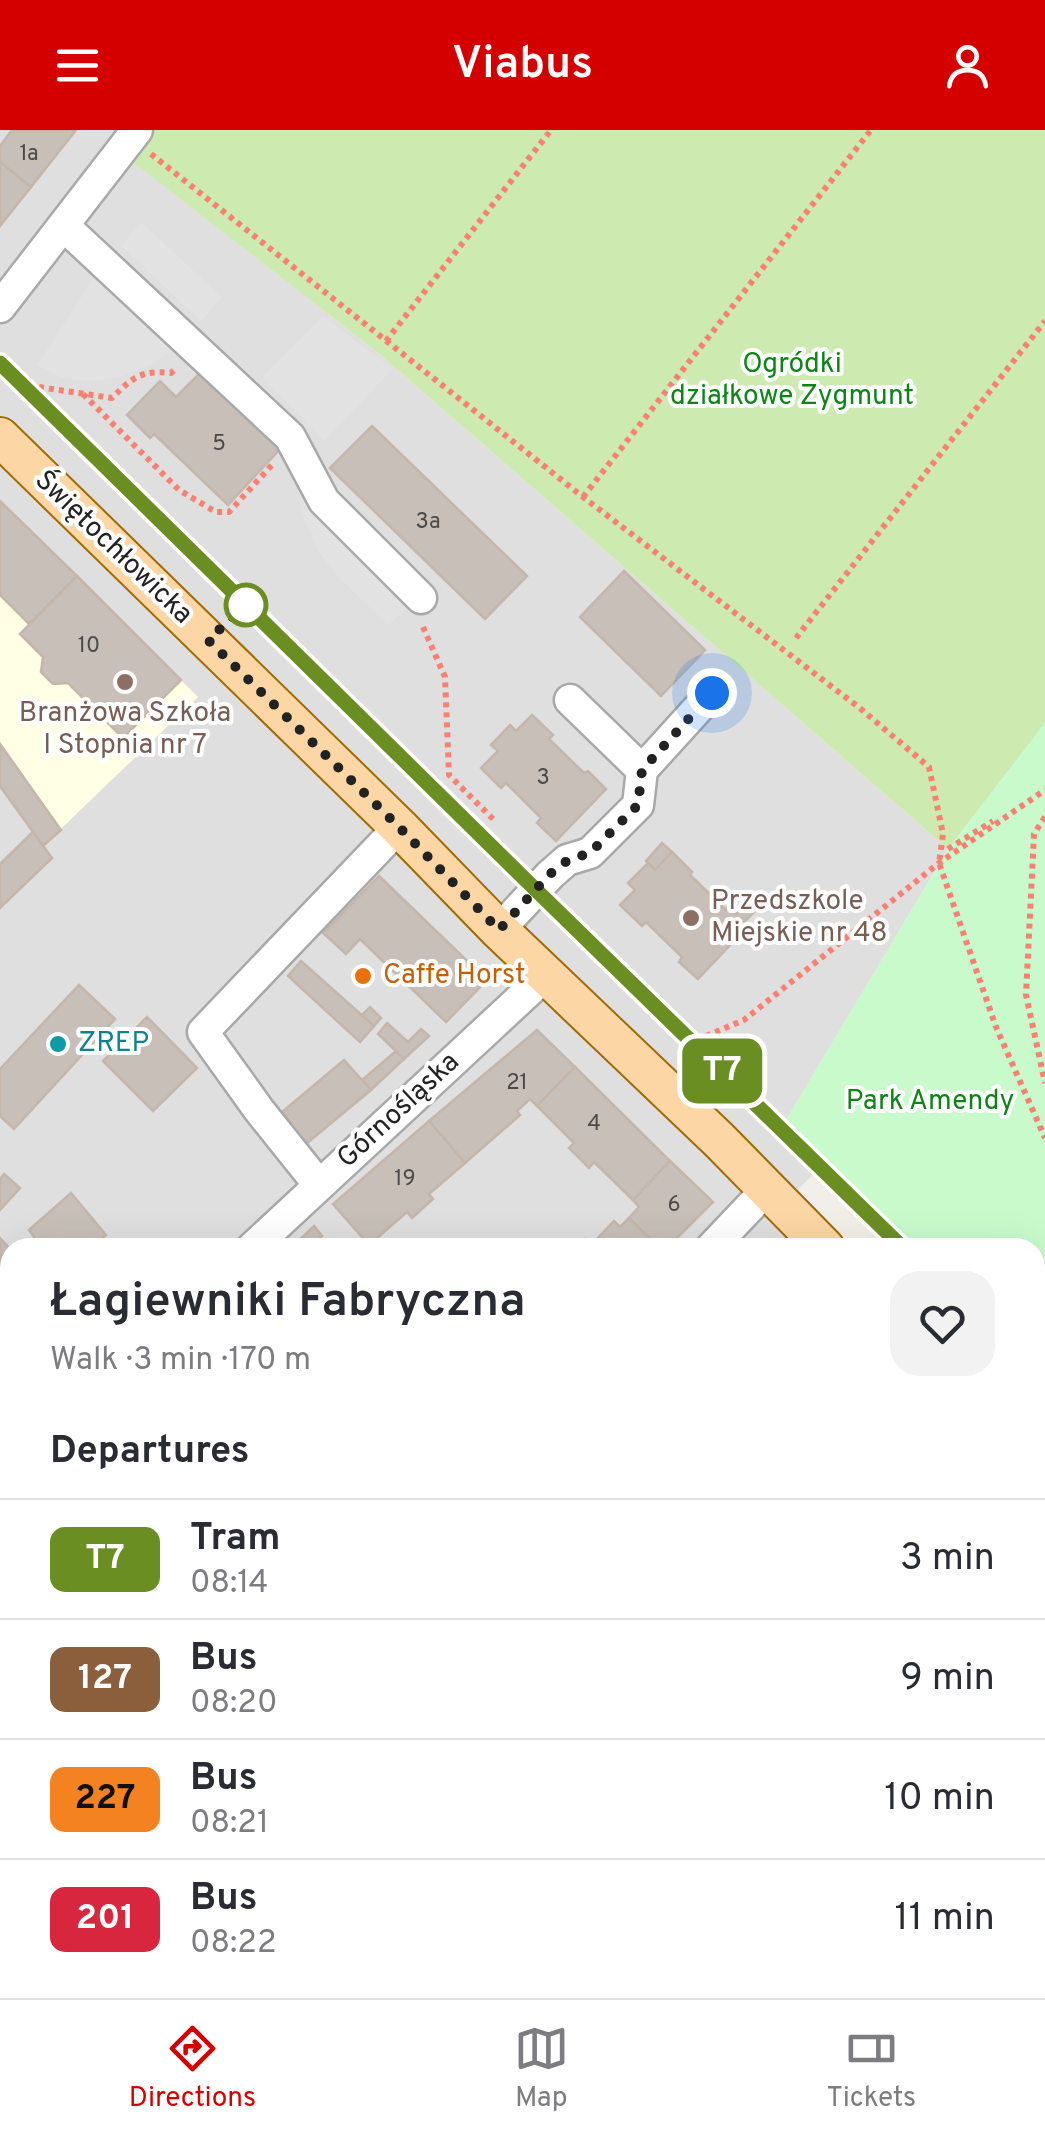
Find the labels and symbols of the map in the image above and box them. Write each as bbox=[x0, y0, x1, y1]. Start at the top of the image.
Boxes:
house number: 1a bbox=[19, 141, 39, 168]
park label: Ogródki działkowe Zygmunt bbox=[670, 347, 914, 415]
house number: 5 bbox=[212, 431, 226, 458]
street label: Świętochłowicka bbox=[26, 462, 201, 633]
house number: 3a bbox=[415, 509, 441, 536]
unlabelled marker bbox=[225, 584, 267, 626]
house number: 10 bbox=[78, 633, 100, 660]
your location bbox=[687, 668, 737, 718]
marker: Branżowa Szkoła I Stopnia nr 7 bbox=[114, 671, 136, 693]
place label: Branżowa Szkoła I Stopnia nr 7 bbox=[19, 696, 231, 764]
house number: 3 bbox=[536, 765, 550, 792]
place label: Przedszkole Miejskie nr 48 bbox=[711, 884, 888, 952]
marker: Przedszkole Miejskie nr 48 bbox=[680, 907, 702, 929]
place label: Caffe Horst bbox=[383, 958, 526, 994]
marker: Caffe Horst bbox=[352, 965, 374, 987]
place label: ZREP bbox=[78, 1026, 149, 1062]
marker: ZREP bbox=[47, 1033, 69, 1055]
line badge: T7 bbox=[677, 1038, 767, 1104]
street label: Górnośląska bbox=[330, 1045, 468, 1177]
house number: 21 bbox=[506, 1070, 528, 1097]
park label: Park Amendy bbox=[846, 1084, 1014, 1120]
house number: 4 bbox=[587, 1111, 601, 1138]
house number: 19 bbox=[394, 1166, 416, 1193]
house number: 6 bbox=[667, 1192, 681, 1219]

